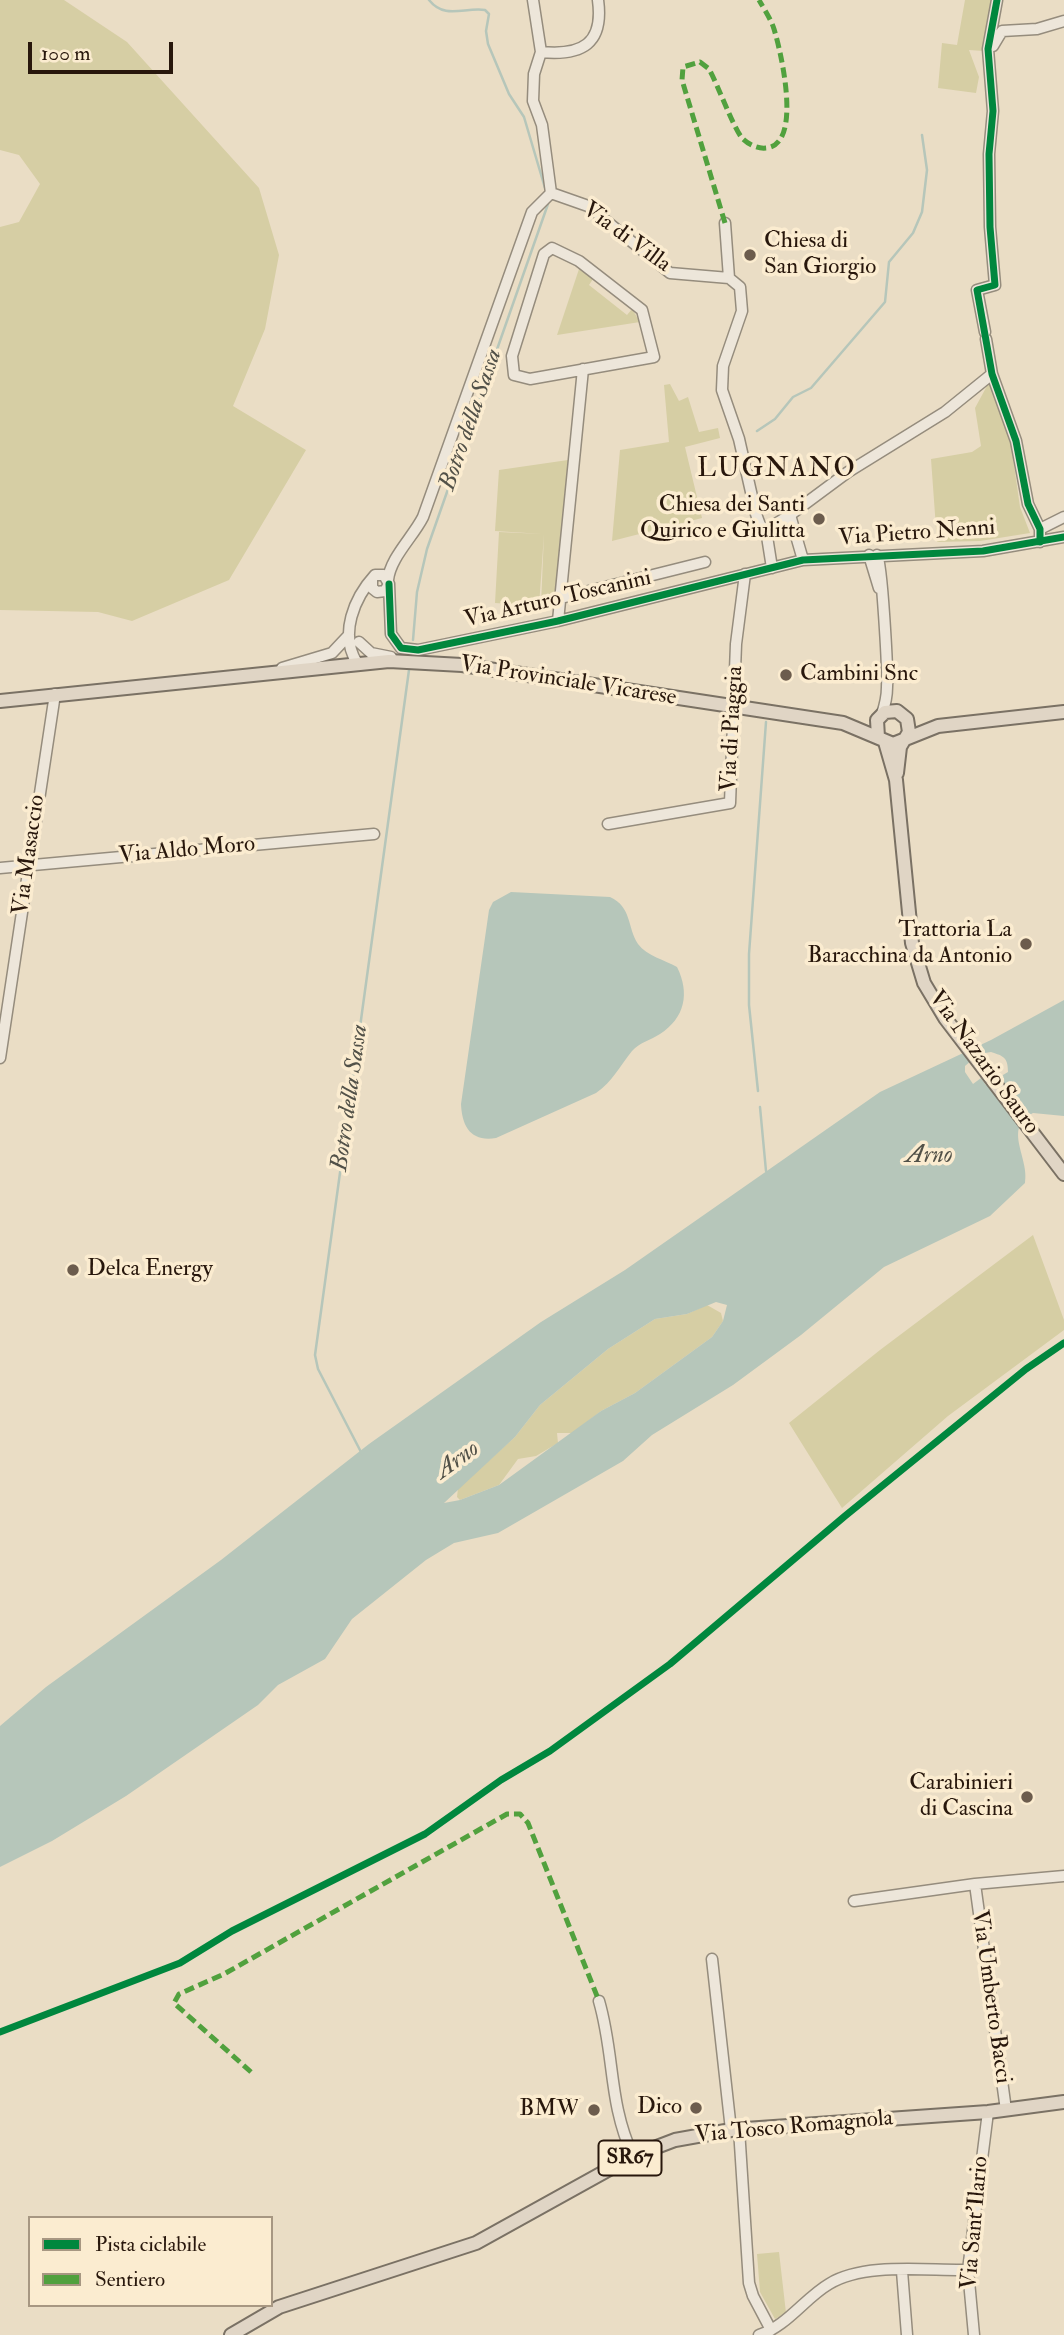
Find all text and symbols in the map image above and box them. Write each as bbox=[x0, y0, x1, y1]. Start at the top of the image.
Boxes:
scale bar bbox=[32, 28, 177, 72]
text: 100 m bbox=[41, 40, 91, 67]
street label: Via di Villa bbox=[576, 197, 676, 279]
place label: Chiesa di San Giorgio bbox=[764, 228, 876, 282]
marker: Chiesa di San Giorgio bbox=[742, 247, 758, 263]
water label: Botro della Sassa bbox=[434, 346, 510, 494]
district label: LUGNANO bbox=[698, 454, 856, 486]
place label: Chiesa dei Santi Quirico e Giulitta bbox=[640, 492, 805, 546]
marker: Chiesa dei Santi Quirico e Giulitta bbox=[811, 511, 827, 527]
street label: Via Pietro Nenni bbox=[838, 515, 996, 553]
street label: Via Arturo Toscanini bbox=[462, 565, 654, 635]
street label: Via Provinciale Vicarese bbox=[458, 651, 678, 713]
place label: Cambini Snc bbox=[800, 661, 918, 689]
street label: Via di Piaggia bbox=[716, 665, 750, 793]
marker: Cambini Snc bbox=[778, 667, 794, 683]
street label: Via Masaccio bbox=[8, 793, 52, 917]
street label: Via Aldo Moro bbox=[118, 831, 256, 871]
place label: Trattoria La Baracchina da Antonio bbox=[807, 917, 1012, 971]
marker: Trattoria La Baracchina da Antonio bbox=[1018, 936, 1034, 952]
street label: Via Nazario Sauro bbox=[922, 986, 1044, 1140]
water label: Botro della Sassa bbox=[326, 1023, 376, 1173]
water label: Arno bbox=[905, 1143, 953, 1171]
place label: Delca Energy bbox=[87, 1256, 213, 1284]
marker: Delca Energy bbox=[65, 1262, 81, 1278]
water label: Arno bbox=[431, 1436, 485, 1486]
place label: Carabinieri di Cascina bbox=[909, 1770, 1013, 1824]
marker: Carabinieri di Cascina bbox=[1019, 1789, 1035, 1805]
street label: Via Umberto Bacci bbox=[964, 1908, 1016, 2086]
place label: Dico bbox=[637, 2094, 682, 2122]
place label: BMW bbox=[519, 2096, 580, 2124]
marker: Dico bbox=[688, 2100, 704, 2116]
marker: BMW bbox=[586, 2102, 602, 2118]
street label: Via Tosco Romagnola bbox=[694, 2106, 894, 2150]
road number: SR67 bbox=[598, 2140, 662, 2176]
street label: Via Sant'Ilario bbox=[956, 2155, 996, 2291]
legend bbox=[28, 2216, 273, 2307]
text: Pista ciclabile bbox=[95, 2231, 206, 2258]
text: Sentiero bbox=[95, 2266, 165, 2293]

